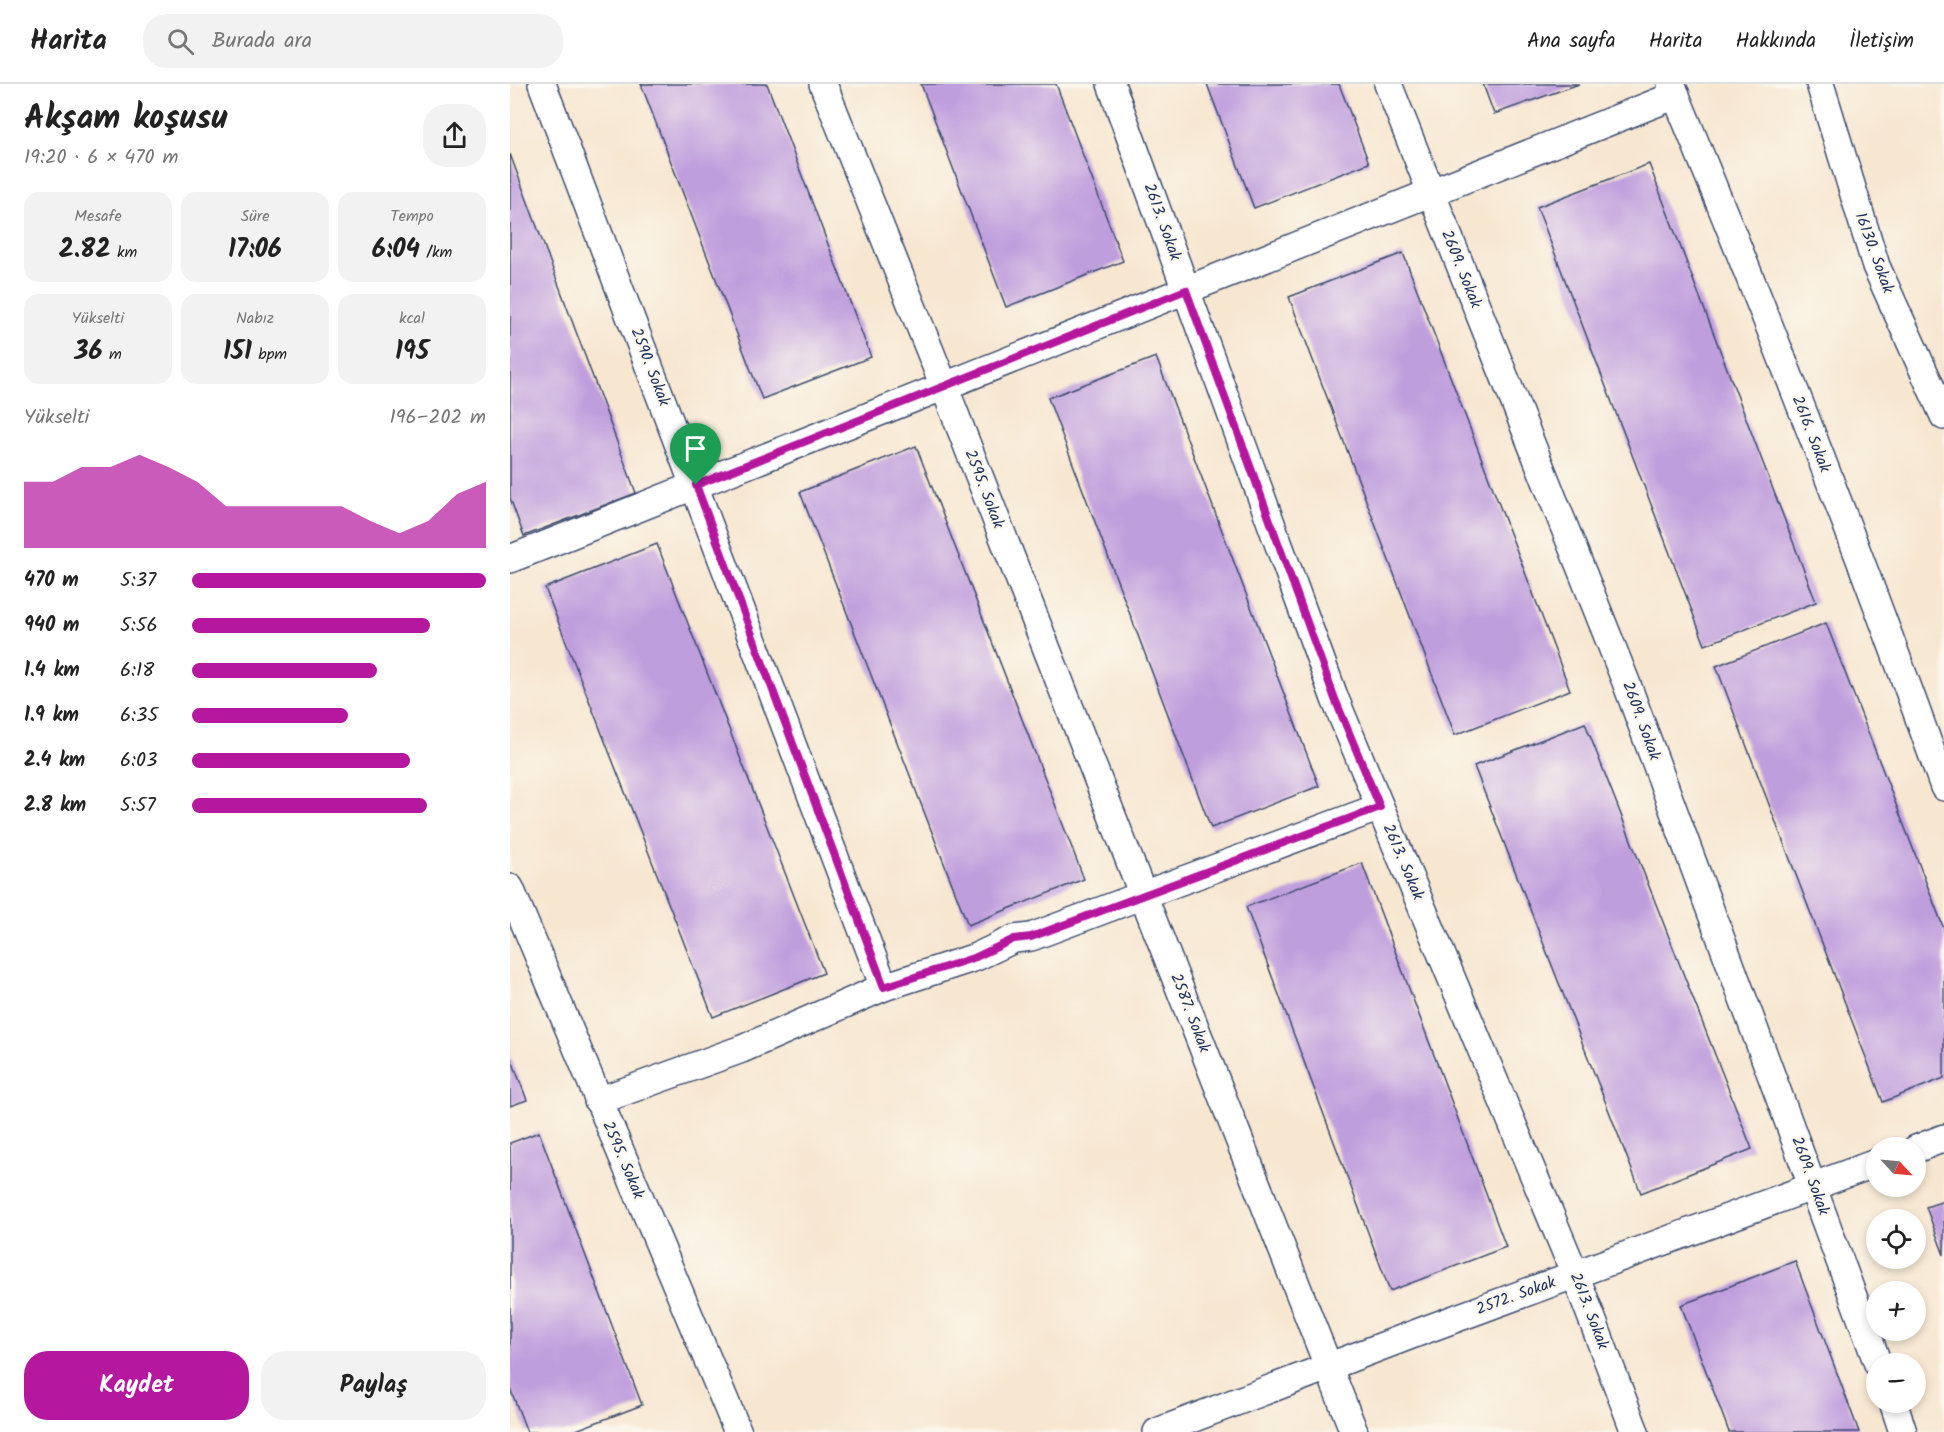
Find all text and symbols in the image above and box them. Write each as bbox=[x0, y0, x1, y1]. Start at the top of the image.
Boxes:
search box bbox=[143, 14, 563, 68]
text: Harita bbox=[30, 19, 107, 64]
text: Burada ara bbox=[212, 24, 312, 59]
icon: search bbox=[164, 25, 197, 58]
text: Ana sayfa bbox=[1527, 25, 1616, 58]
text: Harita bbox=[1649, 25, 1703, 58]
text: Hakkında bbox=[1736, 25, 1816, 58]
text: İletişim bbox=[1849, 25, 1914, 58]
text: Akşam koşusu bbox=[24, 93, 227, 146]
button: share bbox=[423, 104, 486, 167]
text: 19:20 · 6 × 470 m bbox=[24, 142, 178, 174]
street label: 2613. Sokak bbox=[1136, 180, 1188, 265]
text: Mesafe bbox=[74, 204, 122, 229]
text: Süre bbox=[241, 204, 269, 229]
text: Tempo bbox=[390, 204, 434, 229]
street label: 16130. Sokak bbox=[1848, 209, 1900, 297]
street label: 2609. Sokak bbox=[1434, 226, 1488, 312]
text: 2.82 bbox=[59, 229, 111, 271]
text: 17:06 bbox=[228, 229, 282, 271]
text: 6:04 bbox=[372, 229, 420, 271]
text: km bbox=[111, 240, 137, 265]
text: /km bbox=[420, 240, 452, 265]
text: Yükselti bbox=[72, 306, 124, 331]
text: Nabız bbox=[236, 306, 274, 331]
text: kcal bbox=[399, 306, 425, 331]
street label: 2590. Sokak bbox=[624, 324, 677, 410]
text: 36 bbox=[74, 331, 103, 373]
text: 151 bbox=[223, 331, 252, 373]
text: 195 bbox=[395, 331, 429, 373]
text: m bbox=[103, 342, 122, 367]
text: bpm bbox=[252, 342, 287, 367]
street label: 2616. Sokak bbox=[1785, 392, 1837, 477]
text: Yükselti bbox=[24, 402, 89, 434]
text: 196–202 m bbox=[389, 402, 486, 434]
pin bbox=[670, 423, 721, 485]
icon: arrive bbox=[679, 432, 712, 465]
street label: 2595. Sokak bbox=[957, 446, 1011, 533]
text: 470 m bbox=[24, 565, 79, 597]
text: 5:37 bbox=[120, 565, 156, 597]
text: 940 m bbox=[24, 610, 79, 642]
text: 5:56 bbox=[120, 610, 158, 642]
text: 1.4 km bbox=[24, 655, 80, 687]
text: 6:18 bbox=[120, 655, 154, 687]
street label: 2609. Sokak bbox=[1615, 678, 1667, 764]
text: 1.9 km bbox=[24, 700, 79, 732]
text: 6:35 bbox=[120, 700, 158, 732]
text: 2.4 km bbox=[24, 745, 85, 777]
text: 6:03 bbox=[120, 745, 157, 777]
text: 2.8 km bbox=[24, 790, 86, 822]
text: 5:57 bbox=[120, 790, 156, 822]
street label: 2613. Sokak bbox=[1376, 820, 1430, 905]
street label: 2587. Sokak bbox=[1163, 970, 1217, 1057]
street label: 2595. Sokak bbox=[595, 1117, 651, 1203]
street label: 2609. Sokak bbox=[1784, 1133, 1836, 1219]
north arrow bbox=[1866, 1137, 1926, 1197]
map controls bbox=[1866, 1137, 1926, 1413]
button: locate bbox=[1866, 1209, 1926, 1269]
street label: 2613. Sokak bbox=[1563, 1269, 1615, 1354]
street label: 2572. Sokak bbox=[1473, 1270, 1560, 1322]
button: + bbox=[1866, 1281, 1926, 1341]
button: Kaydet bbox=[24, 1351, 249, 1420]
button: Paylaş bbox=[261, 1351, 486, 1420]
button: − bbox=[1866, 1353, 1926, 1413]

